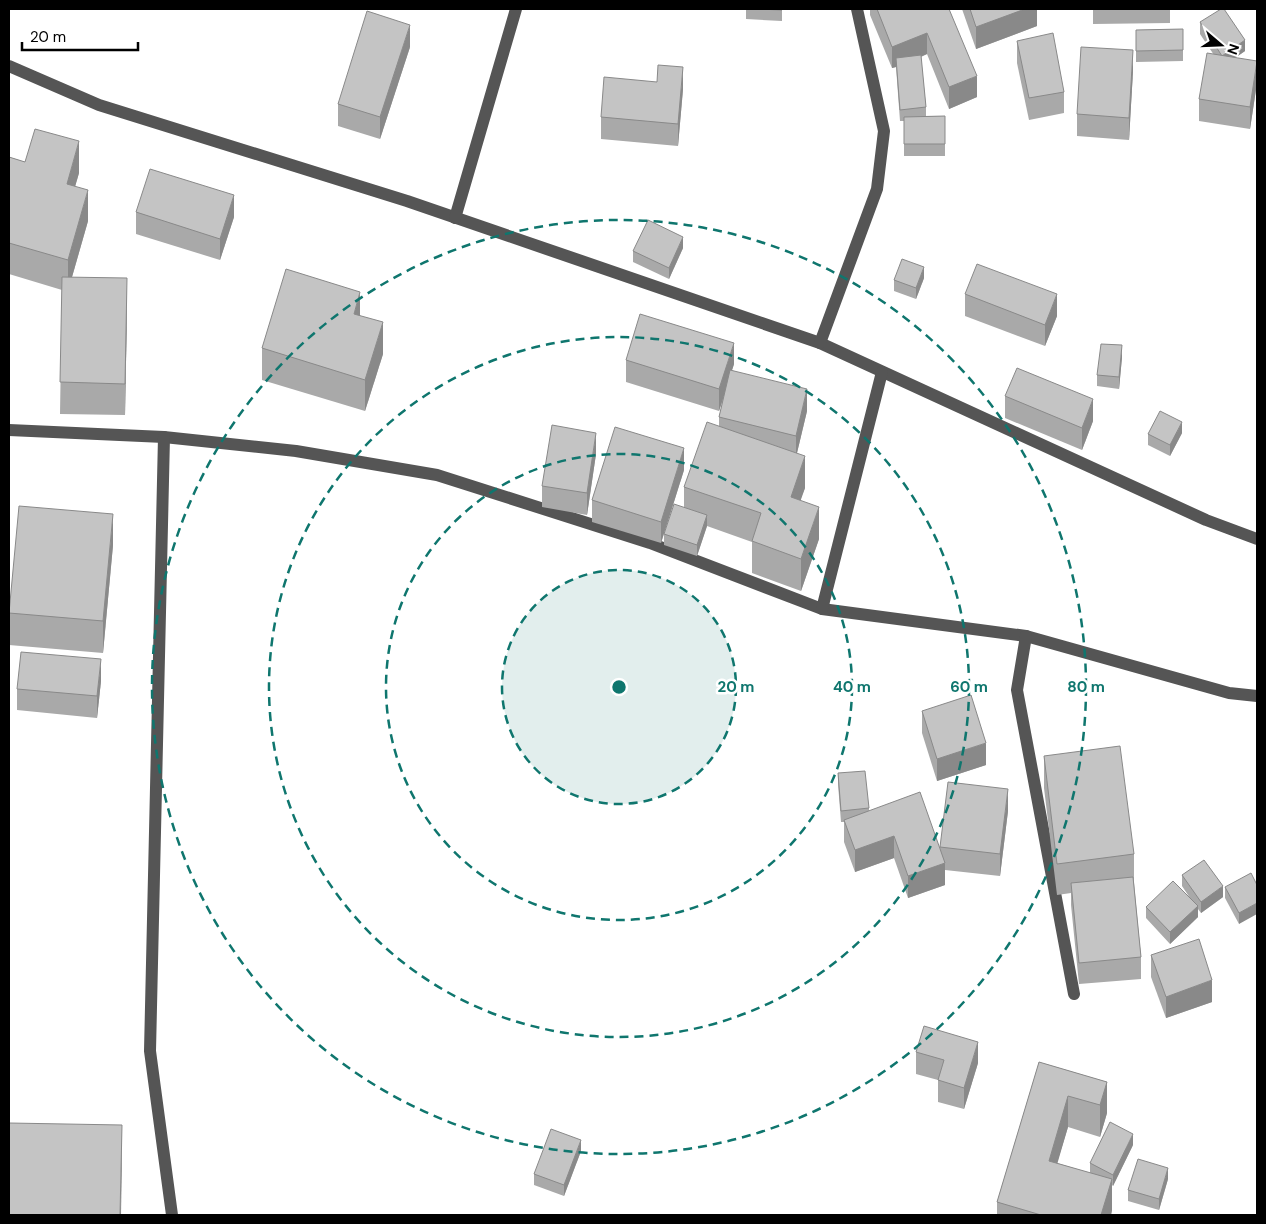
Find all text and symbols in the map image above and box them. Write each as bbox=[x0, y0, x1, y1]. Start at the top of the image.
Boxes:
scale bar bbox=[22, 20, 139, 52]
north arrow bbox=[1196, 20, 1246, 70]
text: 20 m bbox=[30, 27, 66, 47]
text: N bbox=[1223, 41, 1243, 57]
text: 20 m bbox=[718, 677, 754, 697]
text: 40 m bbox=[833, 677, 871, 697]
text: 60 m bbox=[950, 677, 988, 697]
text: 80 m bbox=[1067, 677, 1105, 697]
centre of rings bbox=[610, 678, 628, 696]

